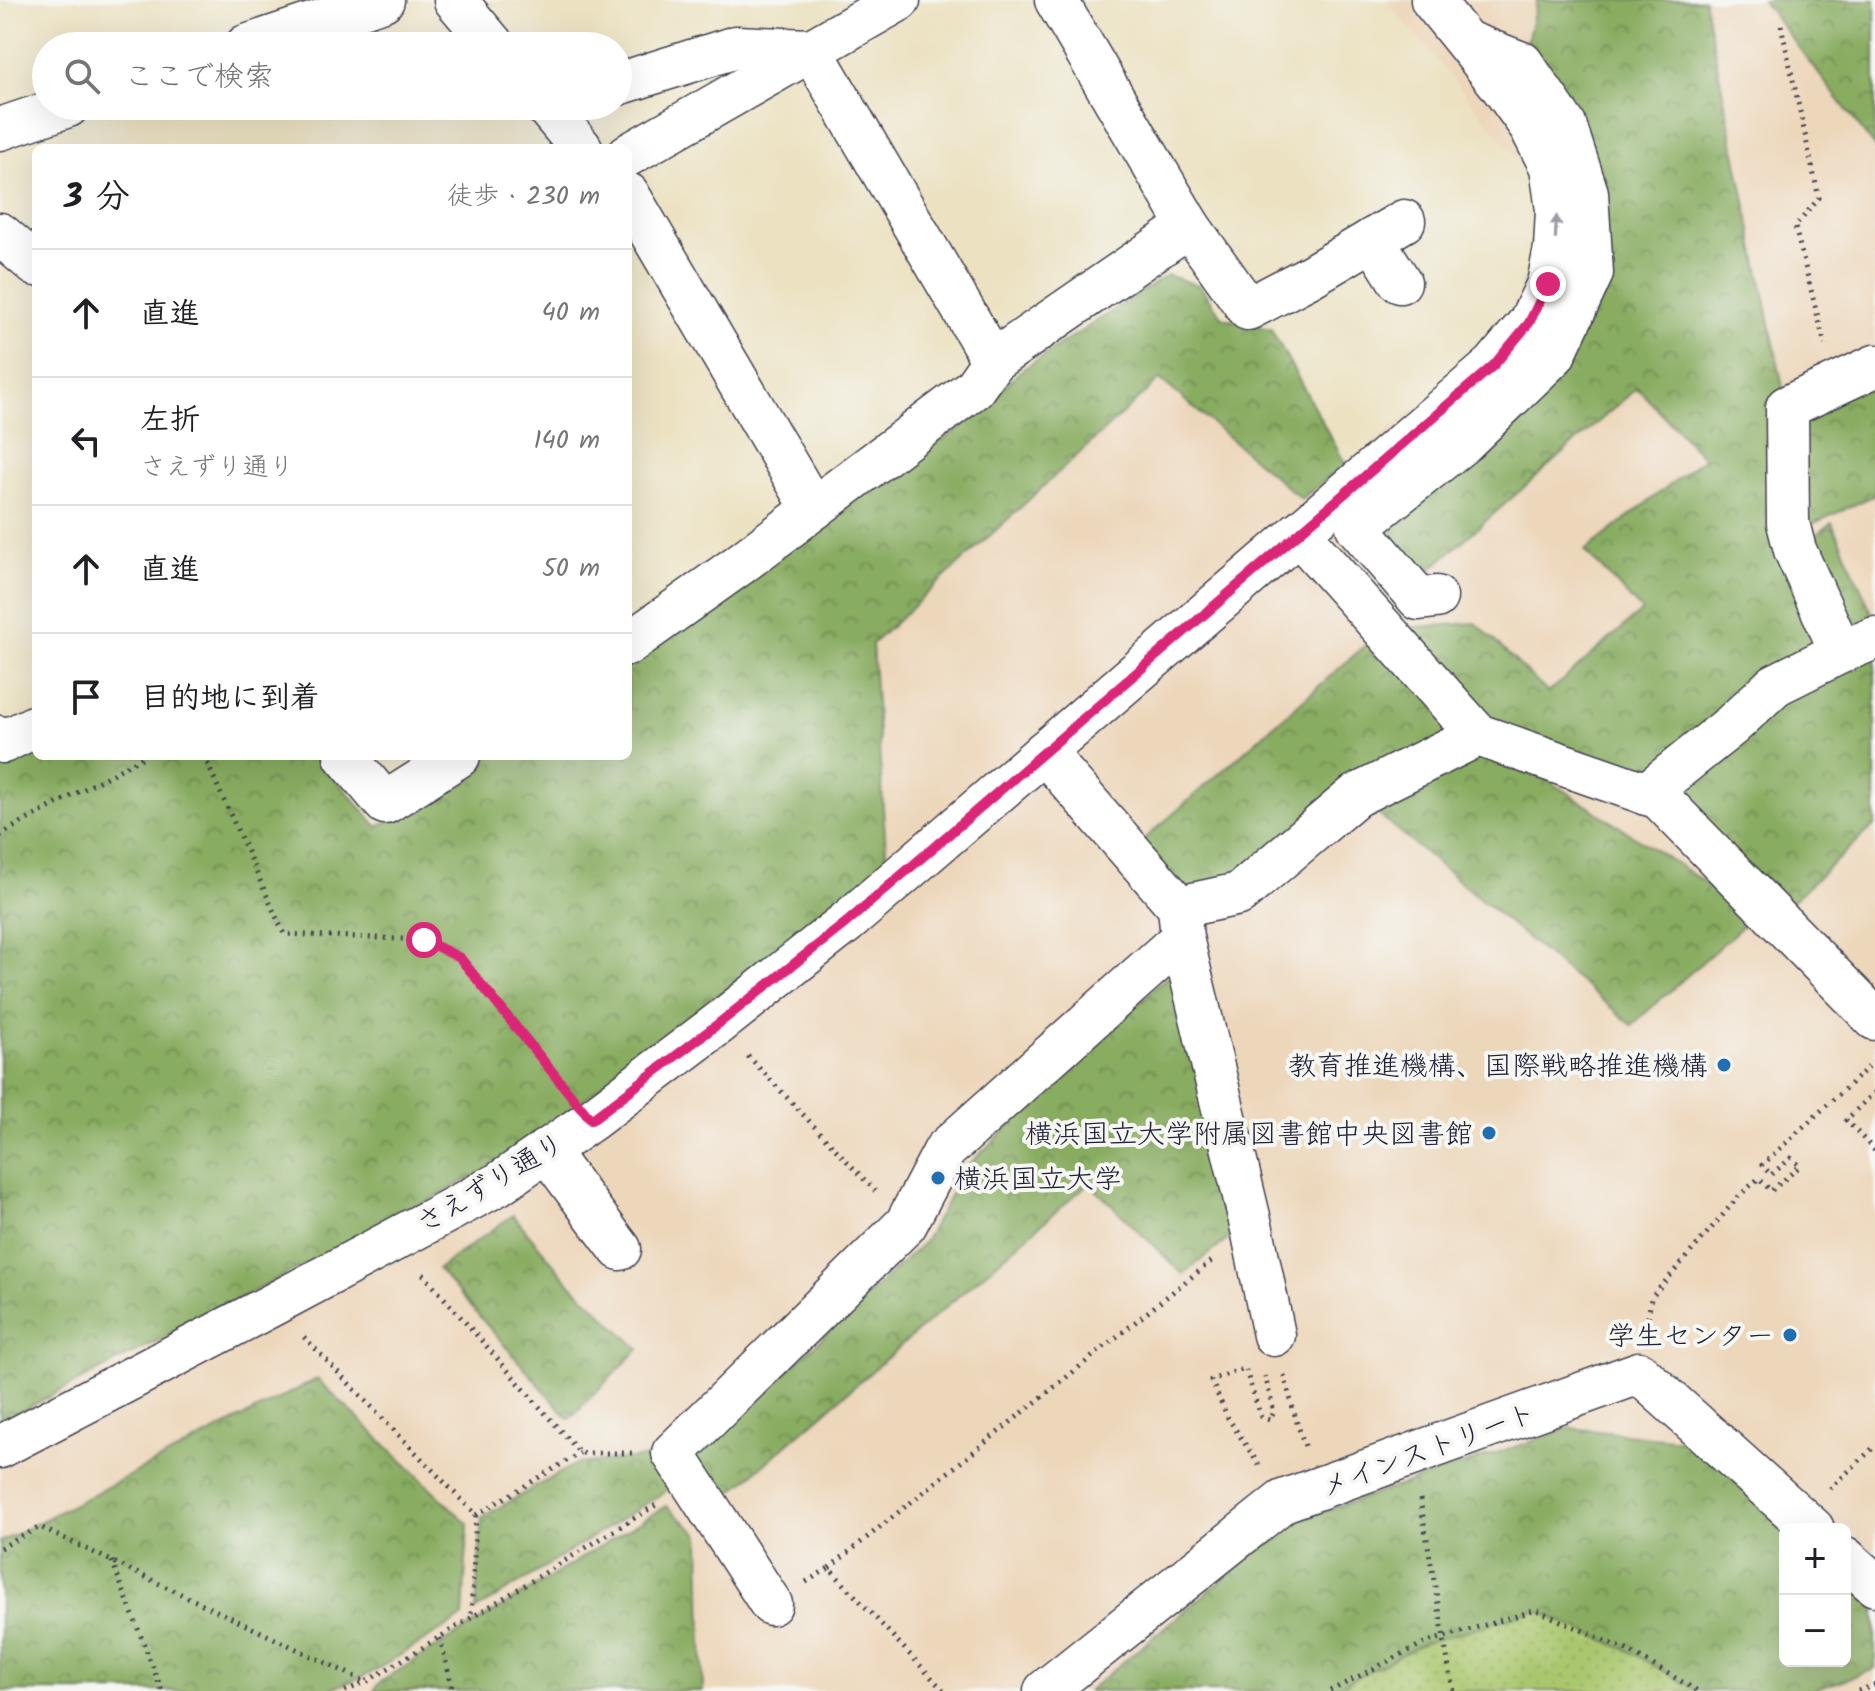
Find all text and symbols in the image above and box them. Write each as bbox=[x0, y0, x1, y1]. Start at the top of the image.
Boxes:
search box bbox=[32, 32, 632, 120]
icon: search bbox=[60, 54, 104, 98]
text: ここで検索 bbox=[124, 54, 274, 102]
text: 3 分 bbox=[64, 171, 130, 225]
text: 徒歩 · 230 m bbox=[447, 176, 600, 218]
one-way arrow bbox=[1549, 214, 1562, 239]
route end bbox=[1530, 266, 1566, 302]
icon: ahead bbox=[64, 291, 108, 335]
text: 直進 bbox=[140, 291, 200, 339]
text: 40 m bbox=[542, 292, 600, 334]
text: 左折 bbox=[140, 397, 200, 445]
icon: left bbox=[64, 419, 108, 463]
text: 140 m bbox=[533, 420, 600, 462]
text: さえずり通り bbox=[140, 447, 294, 489]
icon: ahead bbox=[64, 547, 108, 591]
text: 直進 bbox=[140, 547, 200, 595]
text: 50 m bbox=[542, 548, 600, 590]
icon: arrive bbox=[64, 675, 108, 719]
text: 目的地に到着 bbox=[140, 675, 320, 723]
route start bbox=[406, 922, 442, 958]
place label: 教育推進機構、国際戦略推進機構 bbox=[1288, 1045, 1708, 1090]
marker: 教育推進機構、国際戦略推進機構 bbox=[1715, 1056, 1733, 1074]
place label: 横浜国立大学附属図書館中央図書館 bbox=[1025, 1113, 1473, 1158]
street label: さえずり通り bbox=[408, 1122, 574, 1246]
marker: 横浜国立大学附属図書館中央図書館 bbox=[1480, 1124, 1498, 1142]
place label: 横浜国立大学 bbox=[954, 1158, 1122, 1203]
marker: 横浜国立大学 bbox=[929, 1169, 947, 1187]
place label: 学生センター bbox=[1607, 1315, 1774, 1360]
marker: 学生センター bbox=[1781, 1326, 1799, 1344]
street label: メインストリート bbox=[1315, 1392, 1543, 1511]
map controls bbox=[1779, 1523, 1851, 1667]
button: + bbox=[1779, 1523, 1851, 1595]
button: − bbox=[1779, 1595, 1851, 1667]

